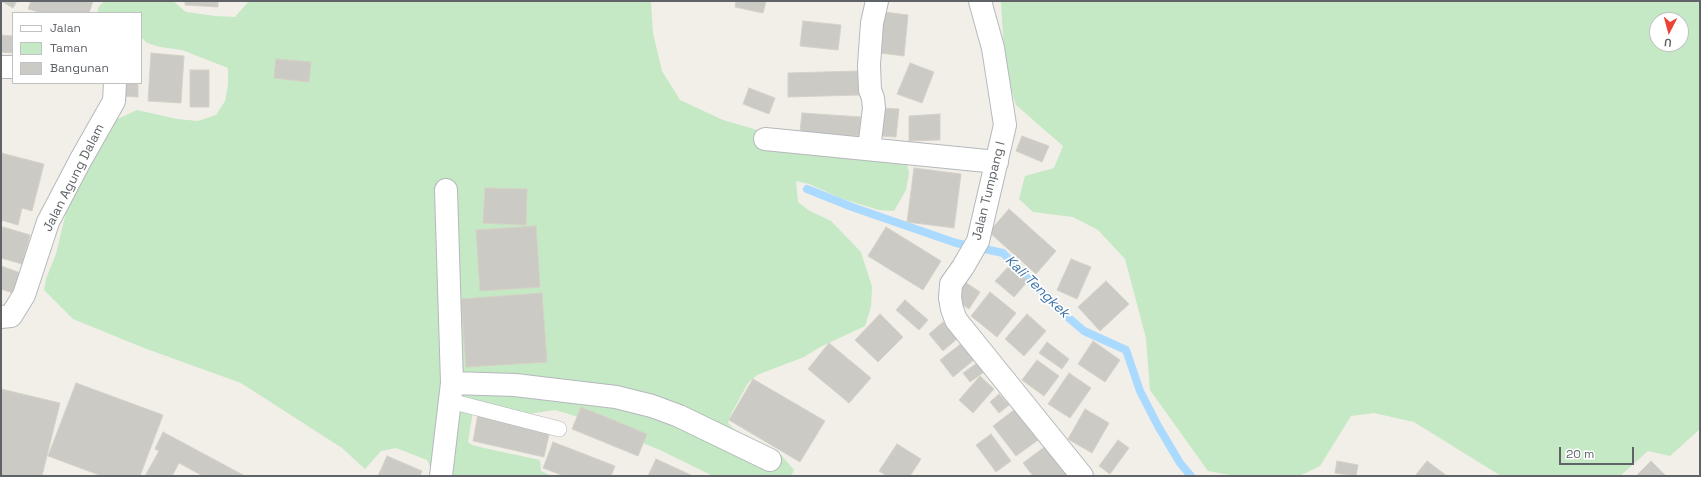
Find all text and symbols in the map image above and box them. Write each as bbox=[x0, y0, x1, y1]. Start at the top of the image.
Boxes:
legend bbox=[12, 12, 142, 84]
north arrow bbox=[1649, 12, 1689, 52]
text: Jalan bbox=[50, 20, 81, 36]
text: U bbox=[1663, 36, 1672, 50]
text: Taman bbox=[50, 40, 87, 56]
text: Bangunan bbox=[50, 60, 109, 76]
street label: Jalan Agung Dalam bbox=[40, 121, 108, 235]
street label: Jalan Tumpang I bbox=[969, 140, 1009, 242]
water label: Kali Tengkek bbox=[1001, 252, 1073, 322]
scale bar bbox=[1561, 439, 1636, 465]
text: 20 m bbox=[1566, 446, 1594, 462]

